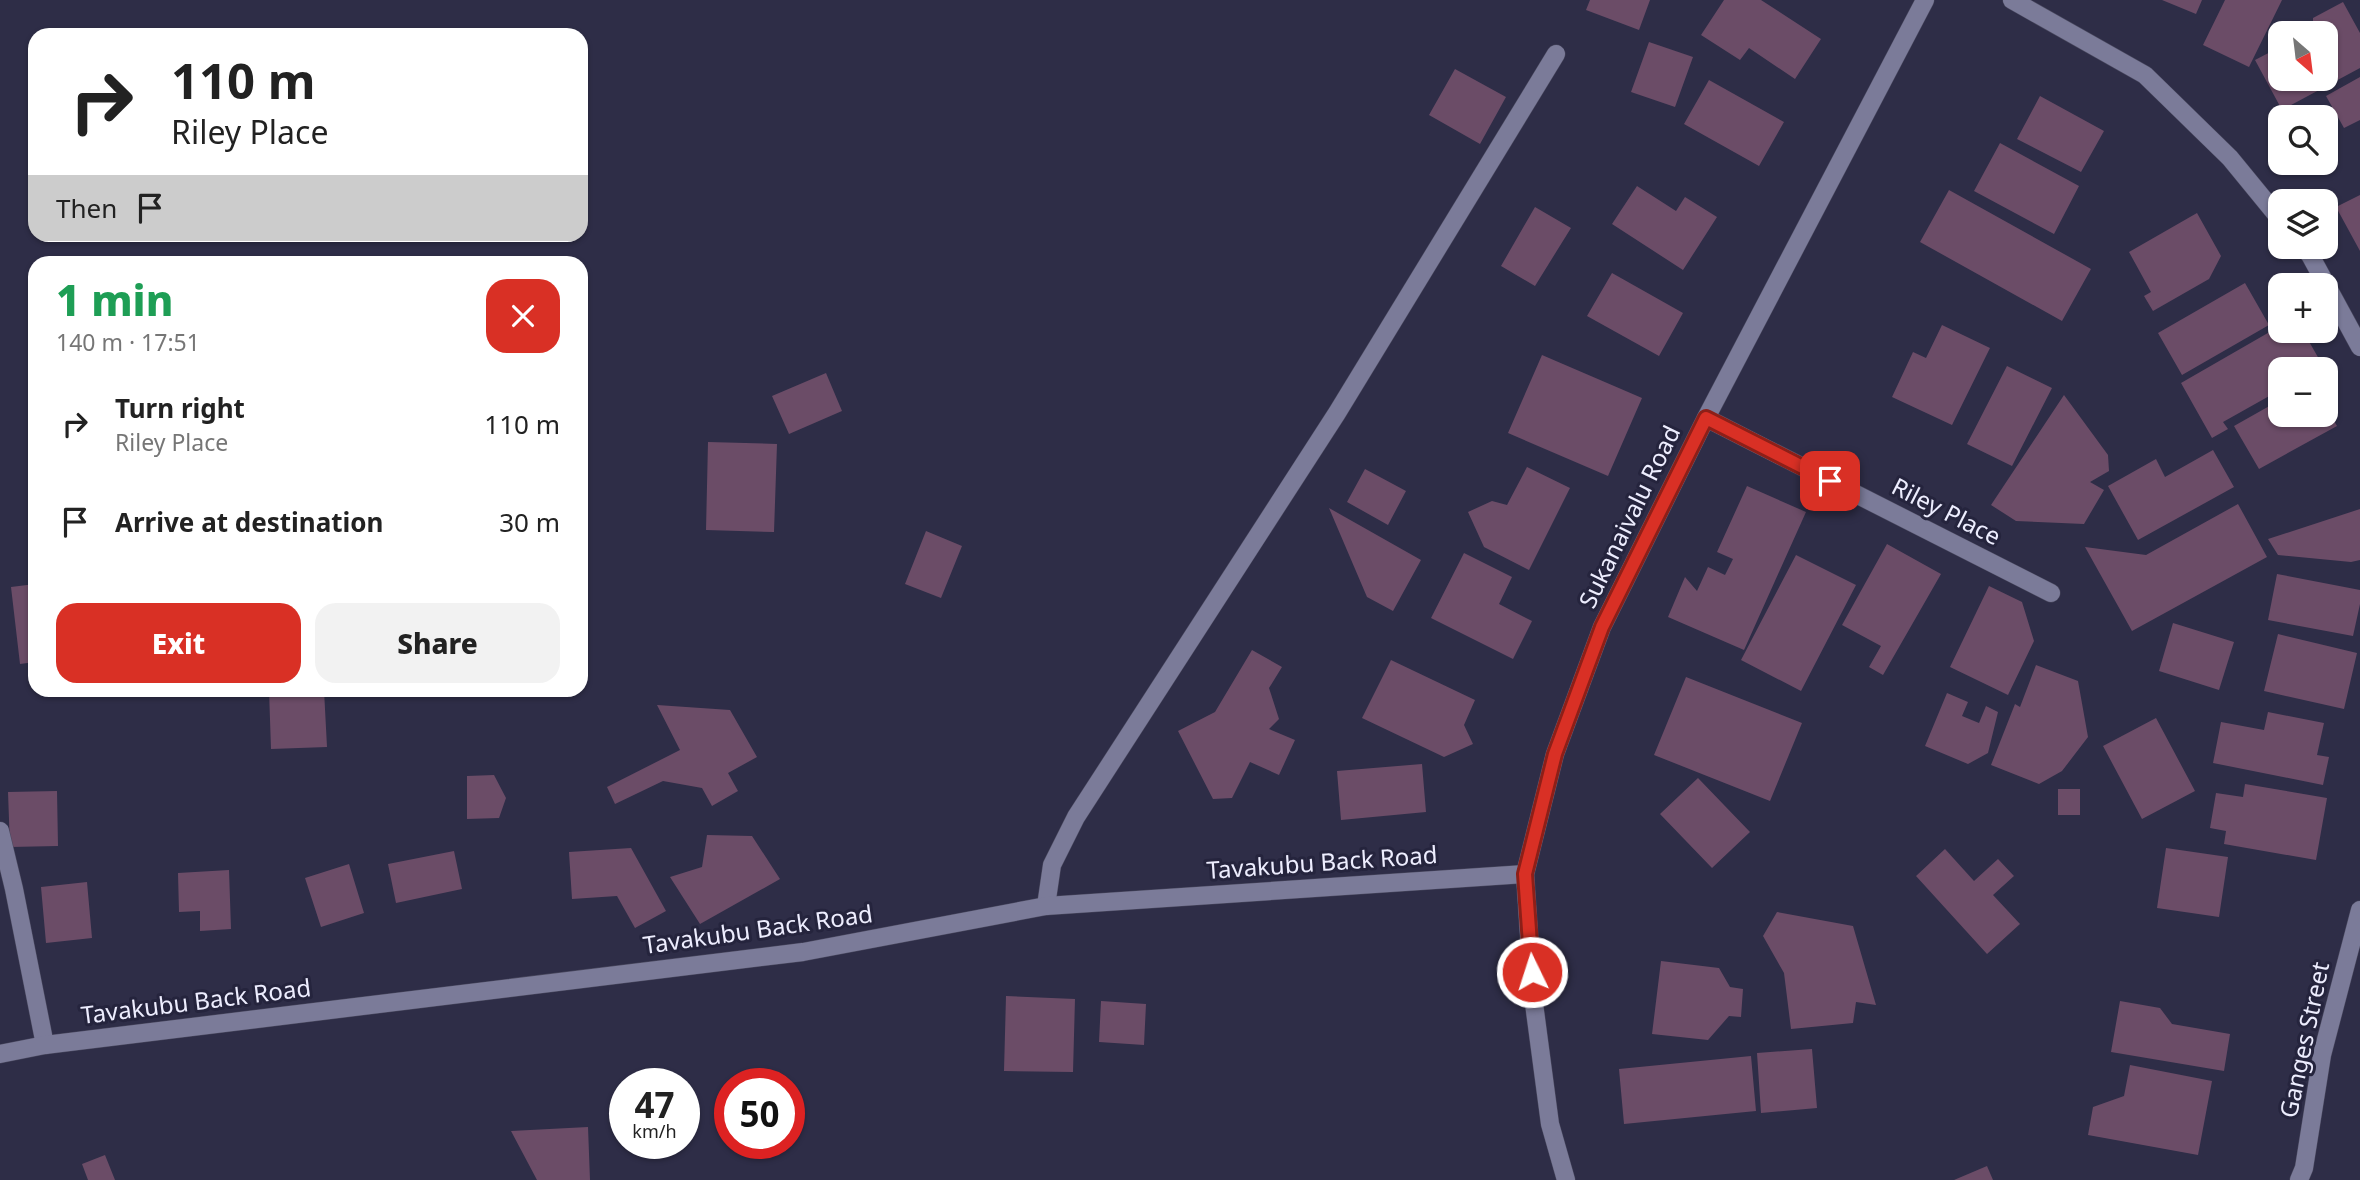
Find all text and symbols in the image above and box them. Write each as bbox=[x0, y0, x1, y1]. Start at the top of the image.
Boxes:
north arrow bbox=[2268, 21, 2338, 91]
map controls bbox=[2268, 21, 2338, 427]
text: 110 m bbox=[171, 47, 316, 113]
icon: right bbox=[56, 56, 147, 147]
button: search bbox=[2268, 105, 2338, 175]
text: Riley Place bbox=[171, 110, 328, 153]
icon: arrive bbox=[131, 189, 169, 227]
button: layers bbox=[2268, 189, 2338, 259]
text: Then bbox=[56, 190, 117, 226]
text: 1 min bbox=[56, 271, 173, 328]
button: + bbox=[2268, 273, 2338, 343]
button: close bbox=[486, 279, 560, 353]
text: 140 m · 17:51 bbox=[56, 326, 200, 358]
button: − bbox=[2268, 357, 2338, 427]
text: Turn right bbox=[115, 390, 245, 426]
icon: right bbox=[56, 405, 94, 443]
text: 110 m bbox=[484, 406, 560, 442]
street label: Sukanaivalu Road bbox=[1570, 420, 1687, 613]
text: Riley Place bbox=[115, 426, 228, 458]
pin bbox=[1800, 451, 1860, 511]
icon: arrive bbox=[1811, 462, 1849, 500]
street label: Riley Place bbox=[1887, 469, 2007, 552]
icon: arrive bbox=[56, 503, 94, 541]
text: Arrive at destination bbox=[115, 504, 384, 540]
text: 30 m bbox=[499, 504, 560, 540]
button: Exit bbox=[56, 603, 301, 683]
button: Share bbox=[315, 603, 560, 683]
street label: Tavakubu Back Road bbox=[1205, 837, 1438, 886]
street label: Tavakubu Back Road bbox=[641, 896, 875, 961]
position arrow bbox=[1495, 935, 1569, 1009]
street label: Ganges Street bbox=[2271, 958, 2336, 1121]
street label: Tavakubu Back Road bbox=[79, 970, 313, 1031]
speed limit sign: 50 bbox=[714, 1068, 805, 1159]
text: 47 bbox=[634, 1081, 675, 1128]
text: km/h bbox=[632, 1119, 677, 1143]

